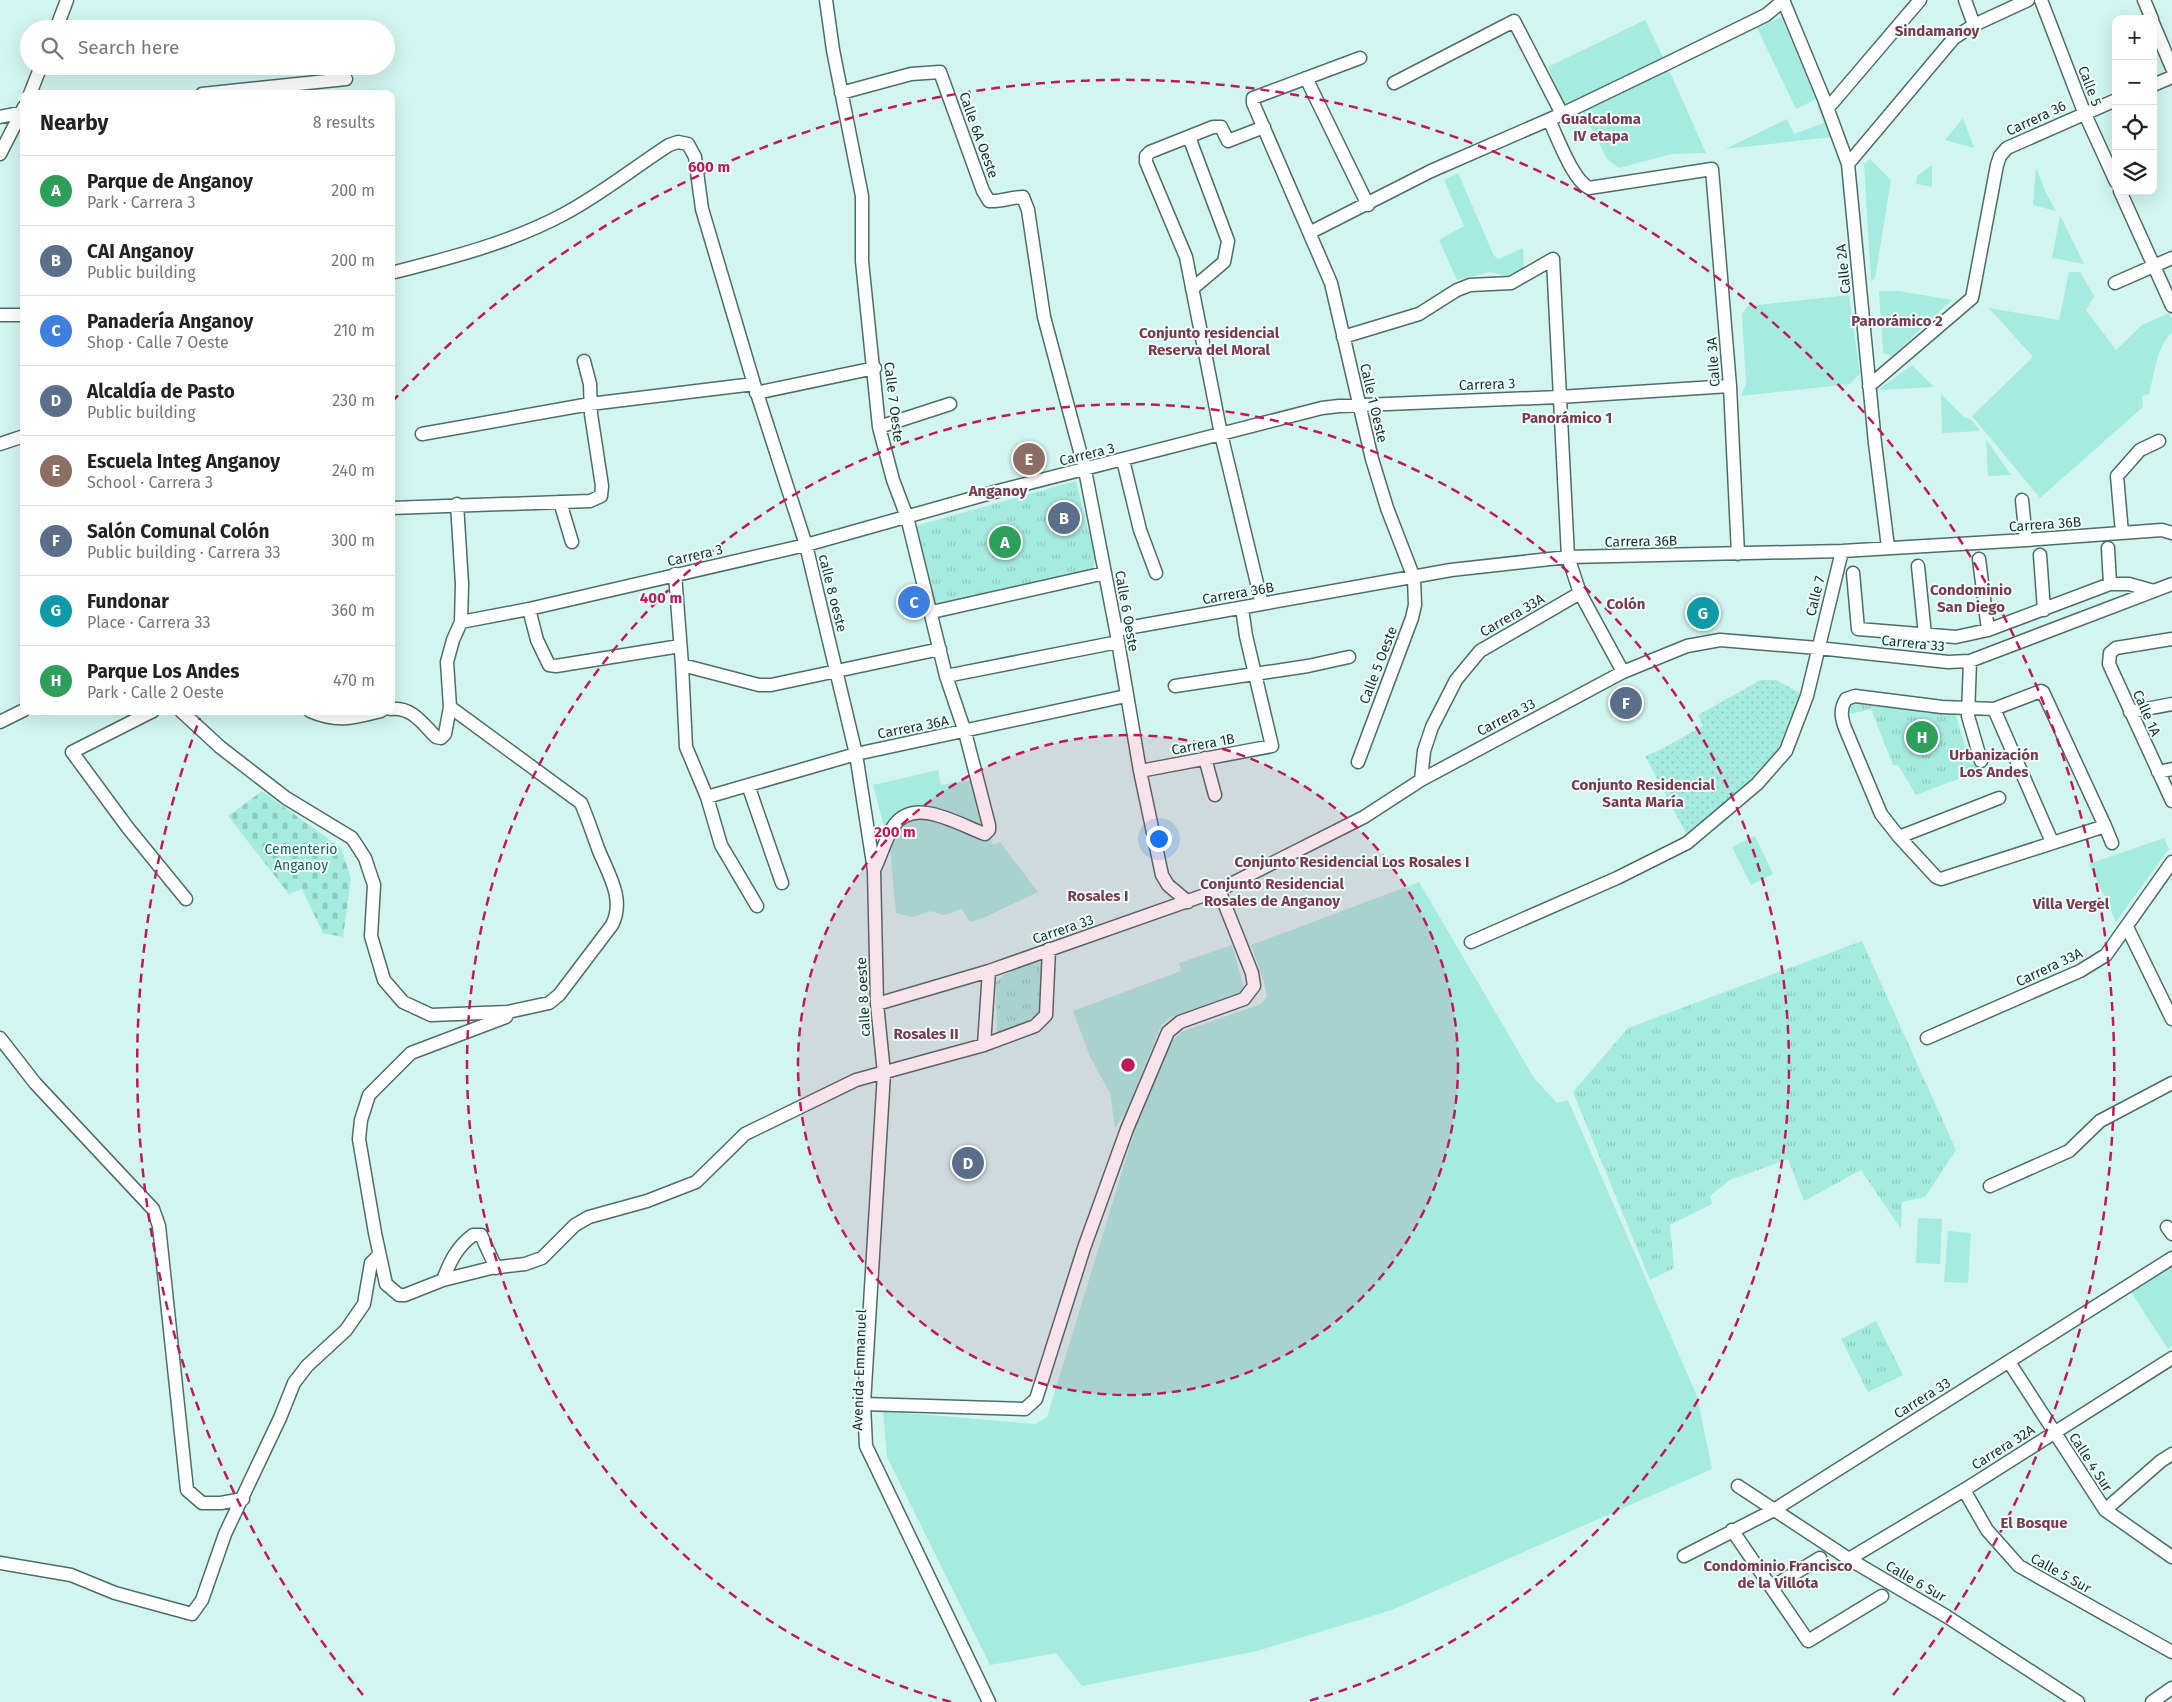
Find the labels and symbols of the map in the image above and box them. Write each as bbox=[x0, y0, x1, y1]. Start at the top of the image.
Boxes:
district label: Sindamanoy bbox=[1895, 22, 1980, 40]
street label: Calle 5 bbox=[2074, 64, 2105, 109]
street label: Calle 6A Oeste bbox=[955, 90, 1002, 180]
street label: Carrera 36 bbox=[2004, 97, 2069, 140]
district label: Gualcaloma IV etapa bbox=[1561, 110, 1641, 145]
text: 600 m bbox=[688, 158, 730, 176]
street label: Calle 2A bbox=[1832, 243, 1855, 295]
district label: Panorámico 2 bbox=[1851, 312, 1943, 330]
district label: Conjunto residencial Reserva del Moral bbox=[1139, 324, 1280, 359]
street label: Calle 3A bbox=[1703, 337, 1724, 387]
street label: Calle 7 Oeste bbox=[880, 361, 907, 443]
street label: Calle 1 Oeste bbox=[1356, 362, 1391, 444]
street label: Carrera 3 bbox=[1458, 375, 1516, 394]
district label: Panorámico 1 bbox=[1522, 409, 1612, 427]
street label: Carrera 3 bbox=[1058, 439, 1117, 470]
pin: E bbox=[1013, 440, 1045, 478]
district label: Anganoy bbox=[968, 482, 1028, 500]
pin: B bbox=[1048, 499, 1080, 537]
street label: Carrera 36B bbox=[2008, 513, 2082, 536]
pin: A bbox=[989, 523, 1021, 561]
street label: Carrera 36B bbox=[1605, 532, 1677, 551]
street label: Carrera 3 bbox=[666, 541, 725, 570]
street label: calle 8 oeste bbox=[815, 552, 850, 634]
street label: Calle 6 Oeste bbox=[1111, 569, 1142, 653]
street label: Calle 7 bbox=[1802, 574, 1829, 618]
street label: Carrera 36B bbox=[1201, 579, 1275, 608]
district label: Condominio San Diego bbox=[1930, 581, 2012, 616]
pin: C bbox=[898, 583, 930, 621]
text: 400 m bbox=[640, 589, 682, 607]
street label: Carrera 33A bbox=[1477, 590, 1547, 641]
pin: G bbox=[1687, 594, 1719, 632]
district label: Colón bbox=[1607, 595, 1645, 613]
street label: Calle 5 Oeste bbox=[1356, 624, 1401, 706]
street label: Carrera 33 bbox=[1880, 632, 1945, 655]
pin: F bbox=[1610, 684, 1642, 722]
street label: Calle 1A bbox=[2129, 687, 2164, 739]
street label: Carrera 33 bbox=[1474, 695, 1538, 740]
street label: Carrera 36A bbox=[876, 712, 950, 743]
pin: H bbox=[1906, 718, 1938, 756]
street label: Carrera 1B bbox=[1170, 730, 1236, 759]
district label: Urbanización Los Andes bbox=[1949, 746, 2039, 781]
district label: Conjunto Residencial Santa María bbox=[1571, 776, 1715, 811]
text: 200 m bbox=[874, 823, 916, 841]
your location bbox=[1146, 826, 1172, 852]
park label: Cementerio Anganoy bbox=[264, 841, 338, 874]
district label: Conjunto Residencial Los Rosales I bbox=[1235, 853, 1469, 871]
district label: Conjunto Residencial Rosales de Anganoy bbox=[1200, 875, 1344, 910]
district label: Rosales I bbox=[1068, 887, 1128, 905]
district label: Villa Vergel bbox=[2032, 895, 2110, 913]
street label: Carrera 33 bbox=[1030, 911, 1096, 948]
street label: Carrera 33A bbox=[2013, 945, 2085, 990]
street label: calle 8 oeste bbox=[853, 957, 874, 1037]
district label: Rosales II bbox=[893, 1025, 959, 1043]
centre of rings bbox=[1119, 1056, 1137, 1074]
pin: D bbox=[952, 1144, 984, 1182]
street label: Avenida Emmanuel bbox=[849, 1309, 870, 1431]
street label: Carrera 33 bbox=[1891, 1374, 1954, 1422]
street label: Carrera 32A bbox=[1968, 1421, 2038, 1474]
street label: Calle 4 Sur bbox=[2065, 1430, 2116, 1495]
district label: El Bosque bbox=[2001, 1514, 2067, 1532]
street label: Calle 5 Sur bbox=[2028, 1550, 2095, 1597]
district label: Condominio Francisco de la Villota bbox=[1703, 1557, 1853, 1592]
street label: Calle 6 Sur bbox=[1882, 1557, 1950, 1606]

